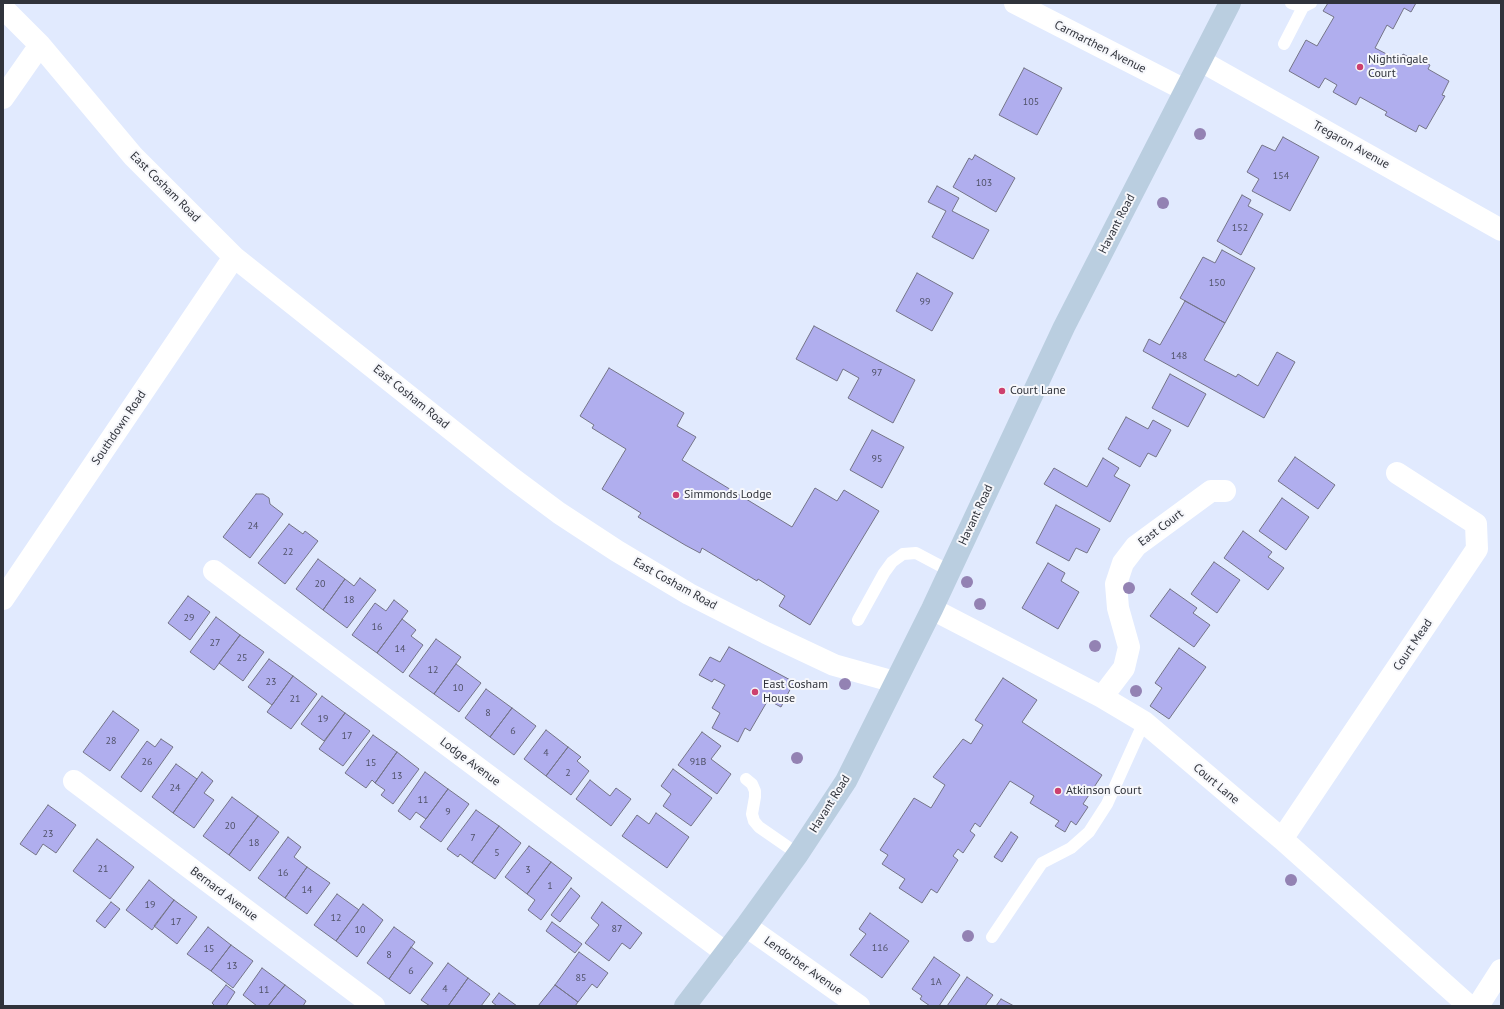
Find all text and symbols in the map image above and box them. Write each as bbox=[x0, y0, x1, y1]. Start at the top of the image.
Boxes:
street label: Carmarthen Avenue bbox=[1052, 18, 1148, 76]
place label: Nightingale Court bbox=[1368, 53, 1428, 81]
marker: Nightingale Court bbox=[1355, 62, 1365, 72]
house number: 105 bbox=[1023, 96, 1039, 108]
street label: Tregaron Avenue bbox=[1310, 118, 1392, 172]
street label: East Cosham Road bbox=[127, 149, 203, 225]
house number: 154 bbox=[1273, 170, 1289, 182]
house number: 103 bbox=[976, 177, 992, 189]
street label: Havant Road bbox=[1096, 192, 1138, 256]
house number: 152 bbox=[1232, 222, 1248, 234]
house number: 150 bbox=[1209, 277, 1225, 289]
house number: 99 bbox=[920, 296, 930, 308]
house number: 148 bbox=[1171, 350, 1187, 362]
street label: East Cosham Road bbox=[370, 362, 452, 432]
house number: 97 bbox=[872, 367, 882, 379]
place label: Court Lane bbox=[1010, 384, 1066, 398]
marker: Court Lane bbox=[997, 386, 1007, 396]
street label: Southdown Road bbox=[89, 388, 149, 468]
house number: 95 bbox=[872, 453, 882, 465]
street label: Havant Road bbox=[956, 483, 996, 547]
place label: Simmonds Lodge bbox=[684, 488, 772, 502]
marker: Simmonds Lodge bbox=[671, 490, 681, 500]
street label: East Court bbox=[1136, 506, 1186, 550]
house number: 24 bbox=[248, 520, 258, 532]
house number: 22 bbox=[283, 546, 293, 558]
street label: East Cosham Road bbox=[631, 555, 719, 613]
house number: 20 bbox=[315, 578, 325, 590]
house number: 18 bbox=[344, 594, 354, 606]
house number: 29 bbox=[184, 612, 194, 624]
street label: Court Mead bbox=[1391, 617, 1435, 673]
house number: 16 bbox=[372, 621, 382, 633]
house number: 27 bbox=[210, 637, 220, 649]
house number: 14 bbox=[395, 643, 405, 655]
house number: 25 bbox=[237, 652, 247, 664]
house number: 12 bbox=[428, 664, 438, 676]
house number: 23 bbox=[266, 676, 276, 688]
place label: East Cosham House bbox=[763, 678, 828, 706]
house number: 10 bbox=[453, 682, 463, 694]
marker: East Cosham House bbox=[750, 687, 760, 697]
house number: 21 bbox=[290, 693, 300, 705]
house number: 8 bbox=[485, 707, 491, 719]
house number: 19 bbox=[318, 713, 328, 725]
house number: 6 bbox=[510, 725, 516, 737]
house number: 17 bbox=[342, 730, 352, 742]
house number: 28 bbox=[106, 735, 116, 747]
street label: Lodge Avenue bbox=[437, 735, 503, 789]
house number: 4 bbox=[543, 747, 549, 759]
house number: 26 bbox=[142, 756, 152, 768]
house number: 91B bbox=[690, 756, 706, 768]
house number: 15 bbox=[366, 757, 376, 769]
street label: Court Lane bbox=[1190, 761, 1242, 807]
house number: 2 bbox=[565, 767, 571, 779]
house number: 13 bbox=[392, 770, 402, 782]
street label: Havant Road bbox=[807, 773, 853, 835]
house number: 24 bbox=[170, 782, 180, 794]
place label: Atkinson Court bbox=[1066, 784, 1142, 798]
marker: Atkinson Court bbox=[1053, 786, 1063, 796]
house number: 11 bbox=[418, 794, 428, 806]
house number: 9 bbox=[445, 806, 451, 818]
house number: 20 bbox=[225, 820, 235, 832]
house number: 23 bbox=[43, 828, 53, 840]
house number: 7 bbox=[470, 832, 476, 844]
house number: 18 bbox=[249, 837, 259, 849]
house number: 5 bbox=[494, 847, 500, 859]
house number: 21 bbox=[98, 863, 108, 875]
street label: Bernard Avenue bbox=[187, 864, 261, 924]
house number: 3 bbox=[525, 864, 531, 876]
house number: 16 bbox=[278, 867, 288, 879]
house number: 1 bbox=[547, 880, 553, 892]
house number: 14 bbox=[302, 884, 312, 896]
house number: 19 bbox=[145, 899, 155, 911]
house number: 12 bbox=[331, 912, 341, 924]
house number: 17 bbox=[171, 916, 181, 928]
house number: 87 bbox=[612, 923, 622, 935]
house number: 10 bbox=[355, 924, 365, 936]
street label: Lendorber Avenue bbox=[761, 934, 845, 998]
house number: 116 bbox=[872, 942, 888, 954]
house number: 15 bbox=[204, 943, 214, 955]
house number: 8 bbox=[386, 949, 392, 961]
house number: 13 bbox=[227, 960, 237, 972]
house number: 6 bbox=[408, 965, 414, 977]
house number: 85 bbox=[576, 972, 586, 984]
house number: 1A bbox=[930, 976, 942, 988]
house number: 4 bbox=[442, 983, 448, 995]
house number: 11 bbox=[259, 984, 269, 996]

